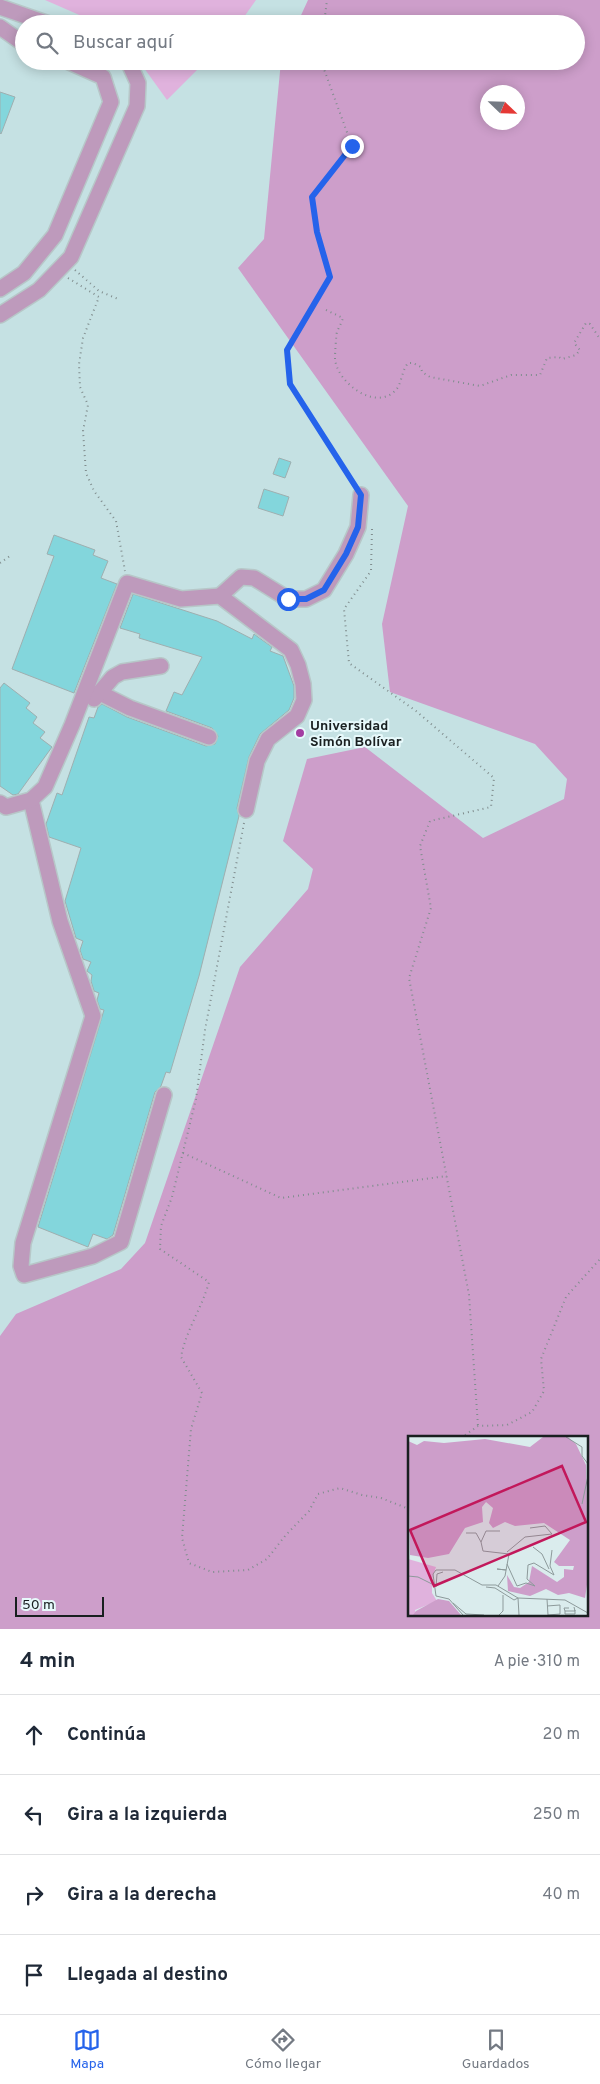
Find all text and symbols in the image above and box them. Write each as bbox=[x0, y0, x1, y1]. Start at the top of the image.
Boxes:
search box bbox=[15, 15, 585, 70]
icon: search bbox=[33, 29, 61, 57]
text: Buscar aquí bbox=[73, 31, 173, 55]
north arrow bbox=[480, 85, 525, 130]
route end bbox=[341, 135, 364, 158]
route start bbox=[277, 588, 300, 611]
place label: Universidad Simón Bolívar bbox=[310, 718, 402, 751]
marker: Universidad Simón Bolívar bbox=[294, 727, 306, 739]
inset map bbox=[408, 1436, 588, 1616]
scale bar bbox=[15, 1594, 104, 1617]
text: 50 m bbox=[22, 1597, 55, 1614]
text: 4 min bbox=[20, 1648, 76, 1675]
text: A pie · 310 m bbox=[494, 1652, 580, 1672]
icon: ahead bbox=[20, 1721, 48, 1749]
text: Continúa bbox=[67, 1723, 146, 1747]
text: 20 m bbox=[543, 1725, 580, 1745]
icon: left bbox=[20, 1801, 48, 1829]
text: Gira a la izquierda bbox=[67, 1803, 227, 1827]
text: 250 m bbox=[533, 1805, 580, 1825]
icon: right bbox=[20, 1881, 48, 1909]
text: Gira a la derecha bbox=[67, 1883, 217, 1907]
text: 40 m bbox=[542, 1885, 580, 1905]
icon: arrive bbox=[20, 1961, 48, 1989]
text: Llegada al destino bbox=[67, 1963, 228, 1987]
tab: Mapa bbox=[70, 2026, 104, 2073]
tab: Cómo llegar bbox=[245, 2026, 321, 2073]
tab: Guardados bbox=[462, 2026, 530, 2073]

